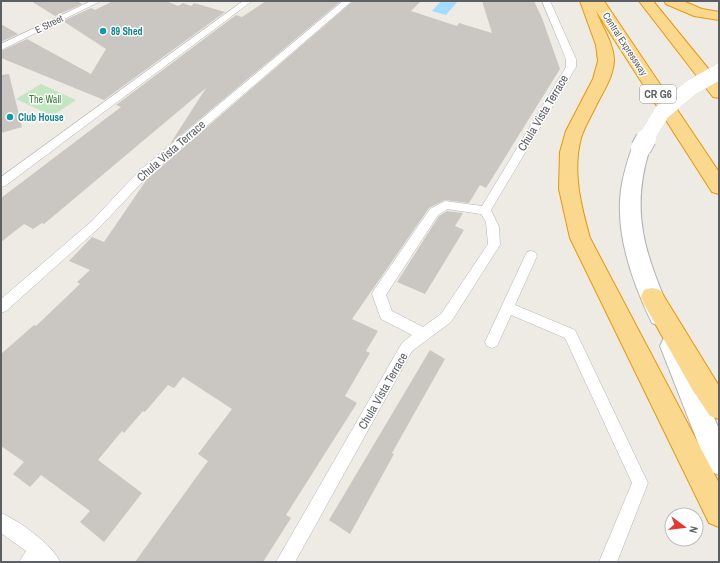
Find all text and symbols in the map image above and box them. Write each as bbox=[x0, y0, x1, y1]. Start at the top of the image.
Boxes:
street label: Central Expressway bbox=[600, 10, 651, 79]
street label: E Street bbox=[33, 11, 66, 36]
place label: 89 Shed bbox=[111, 25, 142, 38]
marker: 89 Shed bbox=[98, 26, 108, 36]
street label: Chula Vista Terrace bbox=[514, 72, 572, 154]
road number: CR G6 bbox=[640, 85, 676, 103]
park label: The Wall bbox=[29, 93, 61, 106]
place label: Club House bbox=[18, 111, 64, 124]
marker: Club House bbox=[5, 112, 15, 122]
street label: Chula Vista Terrace bbox=[133, 117, 209, 185]
street label: Chula Vista Terrace bbox=[355, 350, 411, 432]
north arrow bbox=[664, 507, 704, 547]
text: N bbox=[686, 525, 701, 535]

